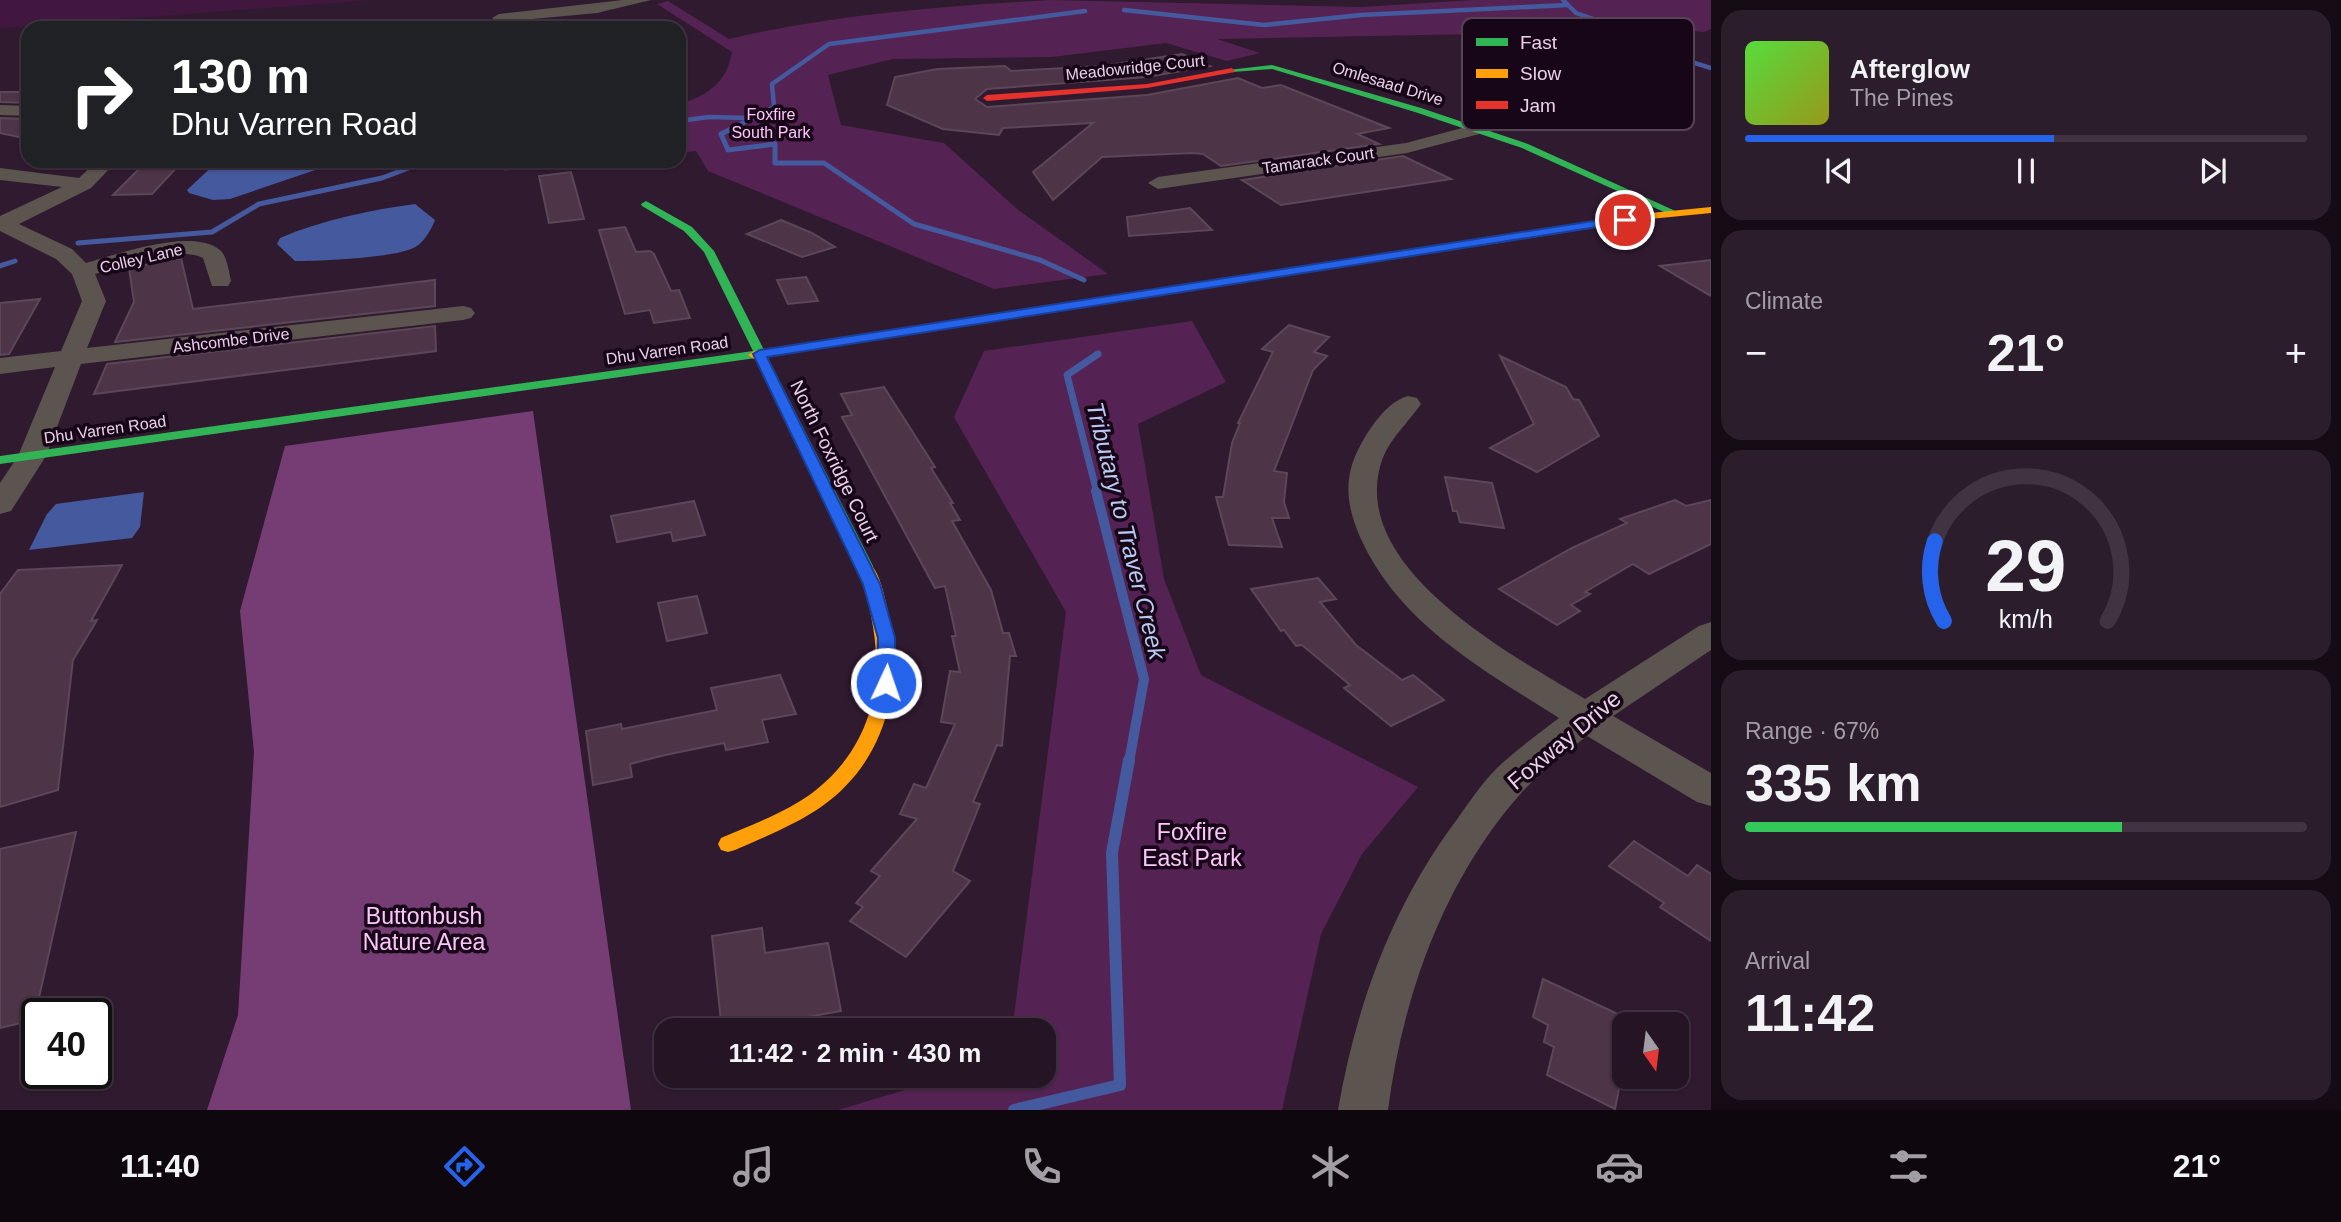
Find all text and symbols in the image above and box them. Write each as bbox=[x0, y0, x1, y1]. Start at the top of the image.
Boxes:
legend bbox=[1462, 18, 1694, 130]
text: Fast bbox=[1520, 32, 1558, 53]
icon: right bbox=[56, 49, 147, 140]
text: 130 m bbox=[171, 49, 310, 103]
street label: Meadowridge Court bbox=[1065, 52, 1206, 83]
text: Afterglow bbox=[1850, 54, 1970, 84]
street label: Omlesaad Drive bbox=[1331, 59, 1445, 108]
text: Slow bbox=[1520, 63, 1561, 84]
text: The Pines bbox=[1850, 85, 1954, 111]
text: Jam bbox=[1520, 95, 1556, 116]
text: Dhu Varren Road bbox=[171, 106, 418, 142]
park label: Foxfire South Park bbox=[731, 106, 812, 141]
street label: Tamarack Court bbox=[1261, 144, 1376, 177]
icon: previous bbox=[1820, 152, 1858, 190]
icon: pause bbox=[2007, 152, 2045, 190]
icon: next bbox=[2194, 152, 2232, 190]
pin bbox=[1595, 190, 1655, 250]
icon: arrive bbox=[1606, 201, 1644, 239]
street label: Colley Lane bbox=[98, 241, 184, 276]
text: Climate bbox=[1745, 288, 1823, 314]
text: 21° bbox=[1987, 324, 2065, 382]
street label: Ashcombe Drive bbox=[172, 325, 290, 356]
text: − bbox=[1745, 332, 1767, 374]
text: + bbox=[2285, 332, 2307, 374]
street label: Dhu Varren Road bbox=[605, 333, 729, 367]
street label: North Foxridge Court bbox=[786, 377, 883, 546]
water label: Tributary to Traver Creek bbox=[1081, 399, 1172, 664]
street label: Dhu Varren Road bbox=[43, 412, 167, 446]
text: 29 bbox=[1986, 525, 2066, 606]
text: km/h bbox=[1999, 605, 2053, 633]
position arrow bbox=[849, 646, 923, 720]
street label: Foxway Drive bbox=[1502, 685, 1626, 795]
text: Range · 67% bbox=[1745, 718, 1879, 744]
text: 335 km bbox=[1745, 754, 1921, 812]
park label: Foxfire East Park bbox=[1142, 819, 1242, 871]
park label: Buttonbush Nature Area bbox=[363, 903, 486, 955]
text: Arrival bbox=[1745, 948, 1810, 974]
text: 11:42 bbox=[1745, 984, 1875, 1042]
speed limit sign: 40 bbox=[21, 998, 112, 1089]
north arrow bbox=[1612, 1012, 1689, 1088]
map controls bbox=[1612, 1012, 1689, 1089]
text: 11:42 · 2 min · 430 m bbox=[729, 1038, 981, 1068]
icon: directions bbox=[440, 1142, 489, 1191]
icon: music bbox=[729, 1142, 778, 1191]
icon: phone bbox=[1017, 1142, 1066, 1191]
icon: climate bbox=[1306, 1142, 1355, 1191]
icon: car bbox=[1595, 1142, 1644, 1191]
icon: filters bbox=[1884, 1142, 1933, 1191]
text: 11:40 bbox=[120, 1148, 200, 1184]
text: 21° bbox=[2173, 1148, 2221, 1184]

